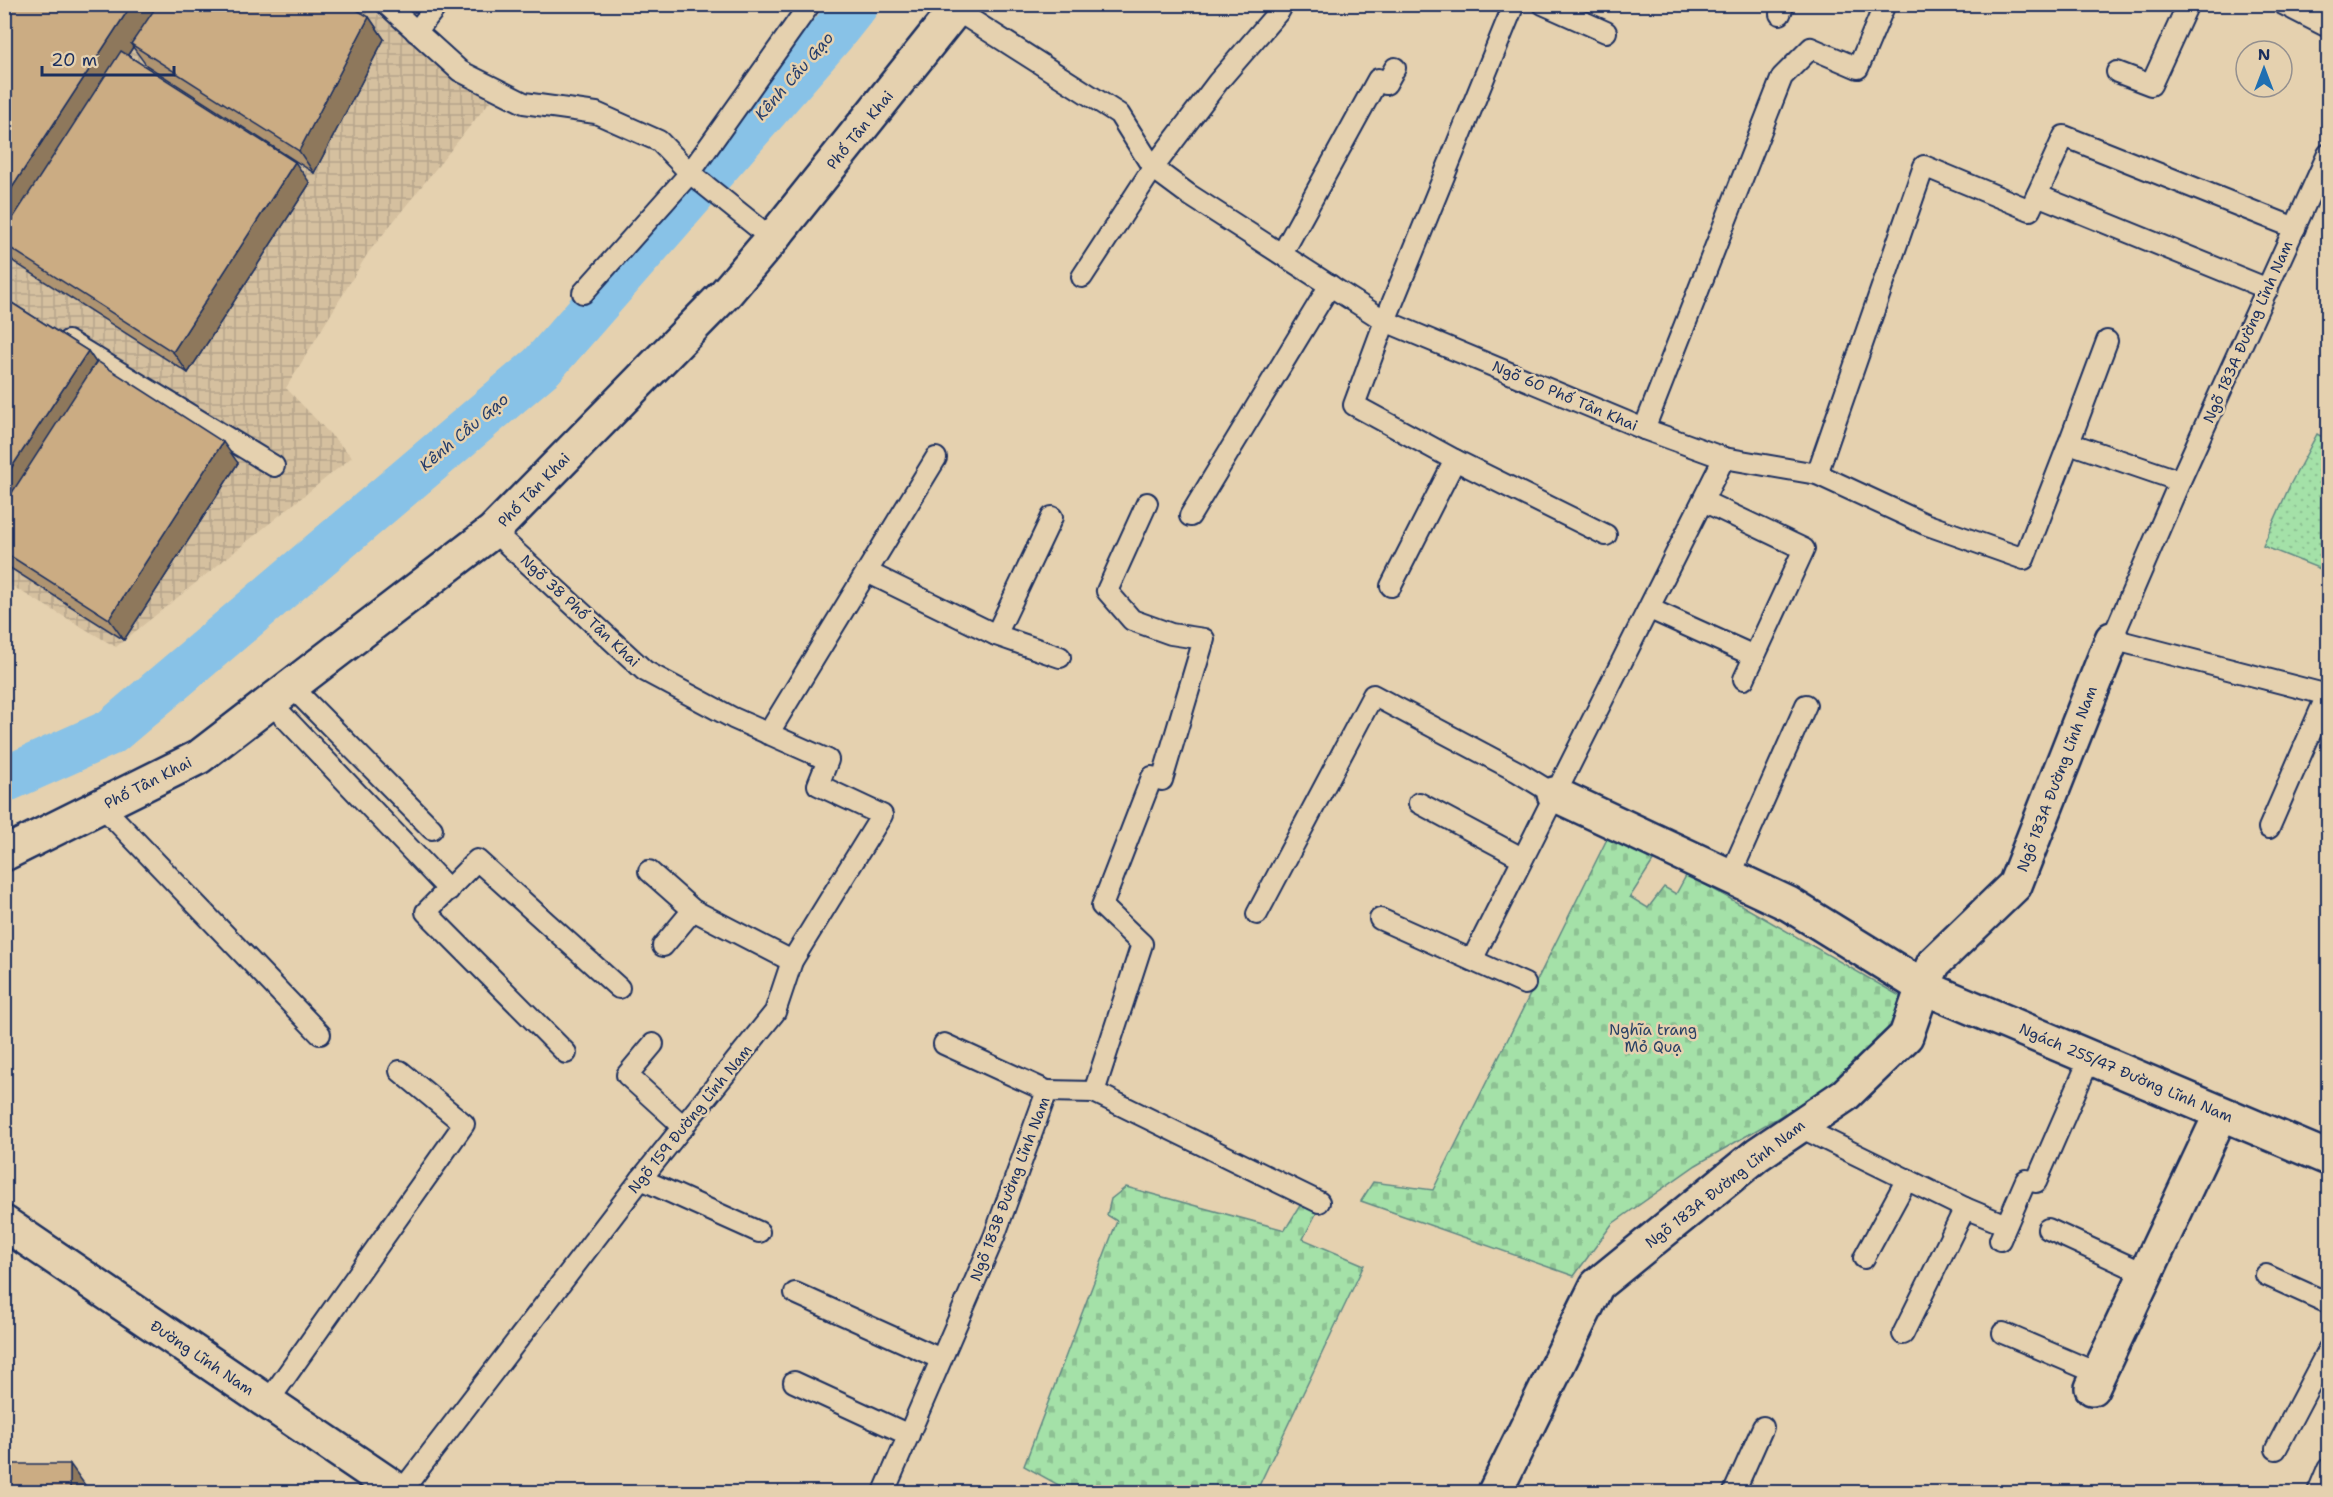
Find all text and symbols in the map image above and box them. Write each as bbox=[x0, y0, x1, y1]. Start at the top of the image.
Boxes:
water label: Kênh Cầu Gạo bbox=[750, 27, 838, 124]
scale bar bbox=[42, 39, 174, 77]
north arrow bbox=[2234, 39, 2294, 99]
text: N bbox=[2258, 44, 2270, 65]
text: 20 m bbox=[51, 48, 97, 72]
street label: Phố Tân Khai bbox=[822, 86, 898, 174]
street label: Ngõ 183A Đường Lĩnh Nam bbox=[2199, 238, 2297, 426]
street label: Ngõ 60 Phố Tân Khai bbox=[1489, 356, 1641, 436]
water label: Kênh Cầu Gạo bbox=[415, 388, 513, 475]
street label: Phố Tân Khai bbox=[493, 449, 575, 531]
street label: Ngõ 38 Phố Tân Khai bbox=[516, 550, 644, 672]
street label: Ngõ 183A Đường Lĩnh Nam bbox=[2012, 683, 2102, 875]
street label: Phố Tân Khai bbox=[101, 752, 195, 814]
street label: Ngách 255/47 Đường Lĩnh Nam bbox=[2016, 1019, 2236, 1127]
park label: Nghĩa trang Mỏ Quạ bbox=[1609, 1020, 1697, 1057]
street label: Ngõ 159 Đường Lĩnh Nam bbox=[624, 1040, 756, 1198]
street label: Ngõ 183B Đường Lĩnh Nam bbox=[966, 1094, 1054, 1284]
street label: Ngõ 183A Đường Lĩnh Nam bbox=[1641, 1115, 1809, 1253]
street label: Đường Lĩnh Nam bbox=[146, 1316, 258, 1400]

